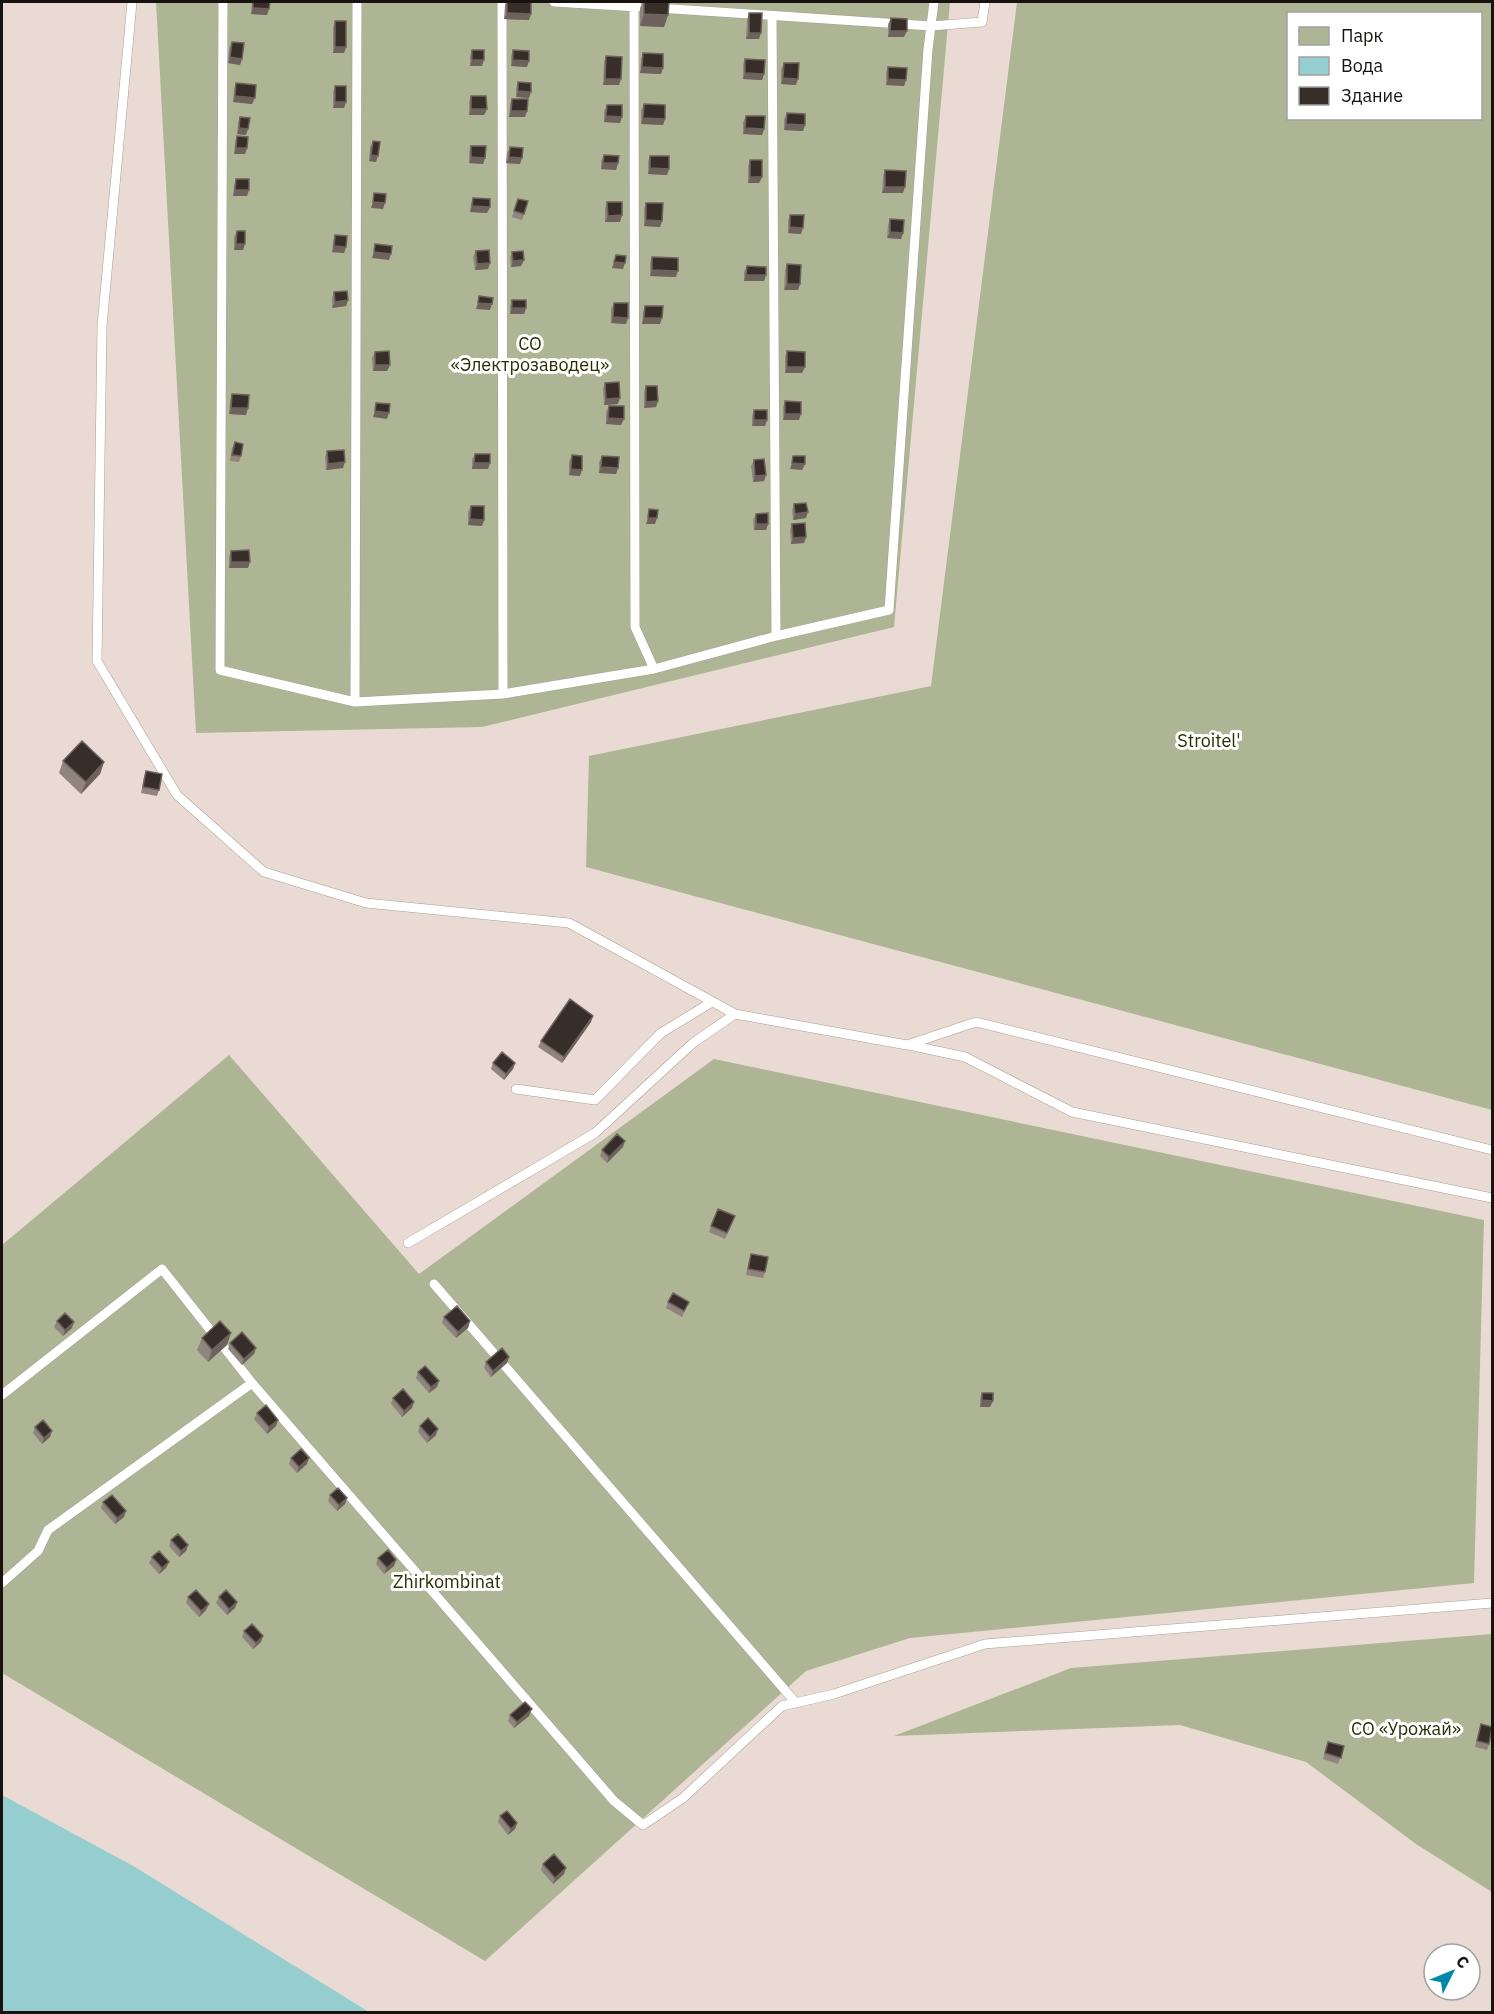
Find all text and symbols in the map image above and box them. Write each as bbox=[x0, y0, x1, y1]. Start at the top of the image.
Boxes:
legend bbox=[1287, 12, 1482, 120]
text: Парк bbox=[1341, 24, 1384, 47]
text: Вода bbox=[1341, 54, 1384, 77]
text: Здание bbox=[1341, 84, 1403, 107]
park label: СО «Электрозаводец» bbox=[451, 332, 609, 376]
park label: Stroitel' bbox=[1177, 729, 1241, 752]
park label: Zhirkombinat bbox=[393, 1570, 501, 1593]
park label: СО «Урожай» bbox=[1351, 1717, 1461, 1740]
north arrow bbox=[1422, 1942, 1482, 2002]
text: С bbox=[1452, 1951, 1474, 1972]

